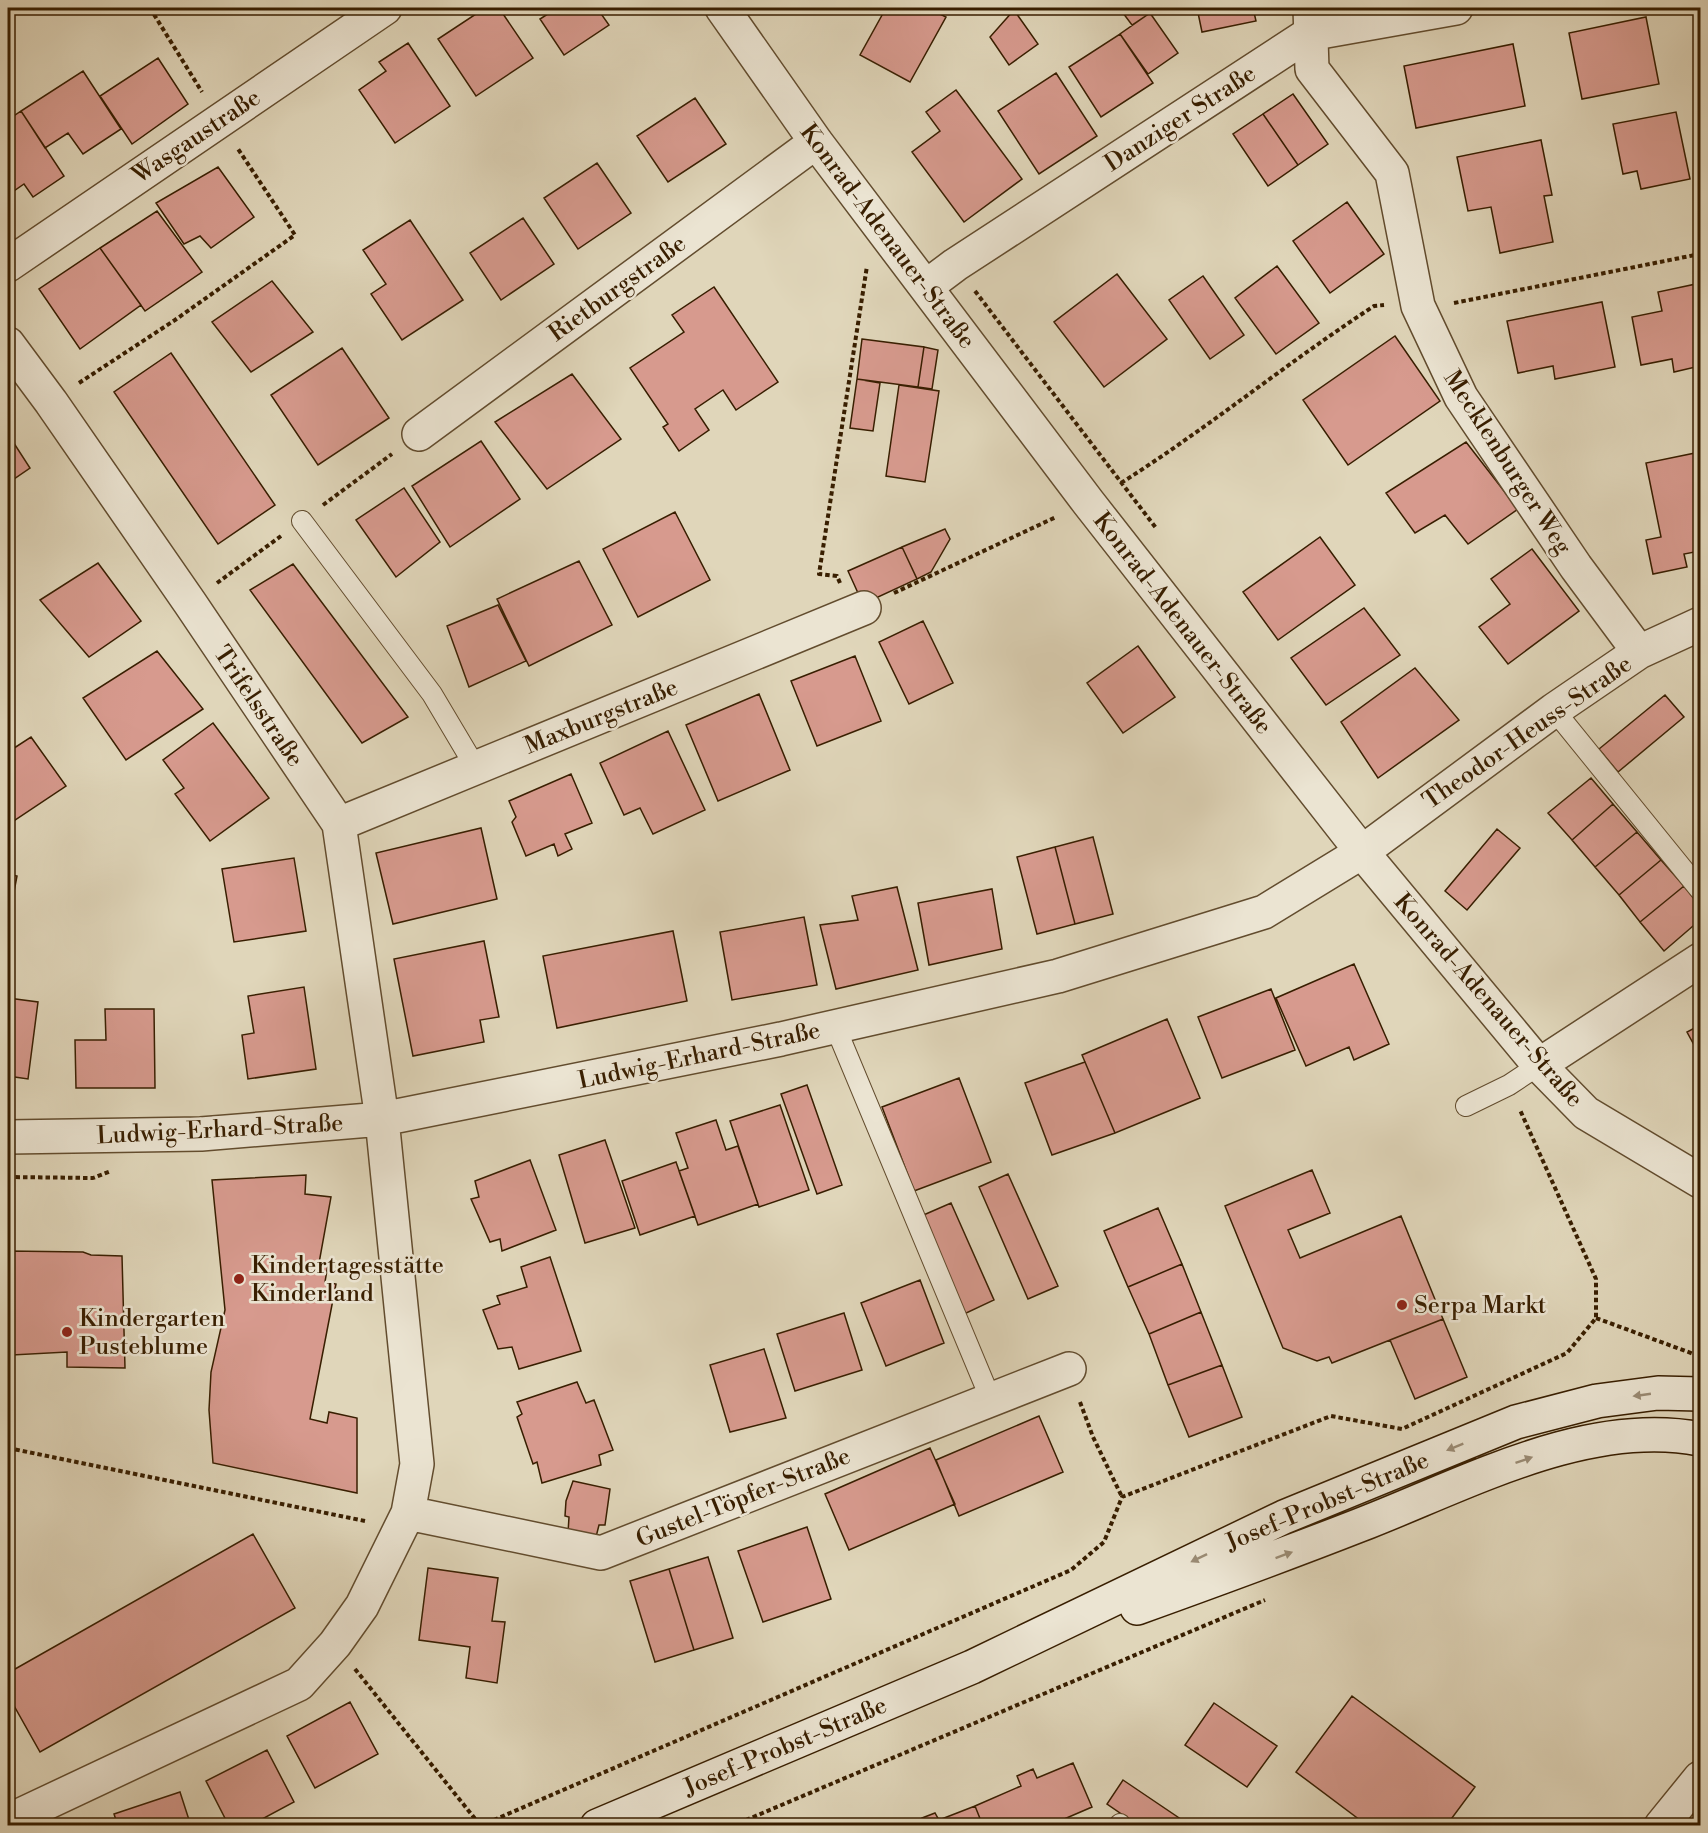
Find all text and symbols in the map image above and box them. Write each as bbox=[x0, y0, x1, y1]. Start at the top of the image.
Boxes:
street label: Danziger Straße bbox=[1099, 59, 1262, 179]
street label: Wasgaustraße bbox=[126, 83, 266, 191]
street label: Konrad-Adenauer-Straße bbox=[793, 118, 982, 355]
street label: Rietburgstraße bbox=[543, 229, 692, 349]
street label: Mecklenburger Weg bbox=[1436, 365, 1578, 561]
street label: Konrad-Adenauer-Straße bbox=[1086, 506, 1278, 741]
street label: Trifelsstraße bbox=[207, 640, 310, 773]
street label: Theodor-Heuss-Straße bbox=[1417, 649, 1638, 816]
street label: Maxburgstraße bbox=[520, 673, 682, 761]
street label: Konrad-Adenauer-Straße bbox=[1387, 887, 1589, 1114]
street label: Ludwig-Erhard-Straße bbox=[575, 1016, 823, 1096]
street label: Ludwig-Erhard-Straße bbox=[96, 1109, 344, 1151]
place label: Kindertagesstätte Kinderland bbox=[251, 1251, 444, 1309]
marker: Kindertagesstätte Kinderland bbox=[232, 1272, 246, 1286]
place label: Serpa Markt bbox=[1414, 1291, 1547, 1321]
marker: Serpa Markt bbox=[1395, 1298, 1409, 1312]
place label: Kindergarten Pusteblume bbox=[79, 1304, 225, 1362]
marker: Kindergarten Pusteblume bbox=[60, 1325, 74, 1339]
one-way arrow bbox=[1633, 1391, 1652, 1400]
street label: Gustel-Töpfer-Straße bbox=[632, 1441, 855, 1555]
one-way arrow bbox=[1446, 1442, 1464, 1452]
street label: Josef-Probst-Straße bbox=[1220, 1446, 1433, 1559]
one-way arrow bbox=[1515, 1455, 1533, 1464]
one-way arrow bbox=[1275, 1550, 1293, 1560]
one-way arrow bbox=[1191, 1553, 1208, 1562]
street label: Josef-Probst-Straße bbox=[678, 1691, 891, 1804]

